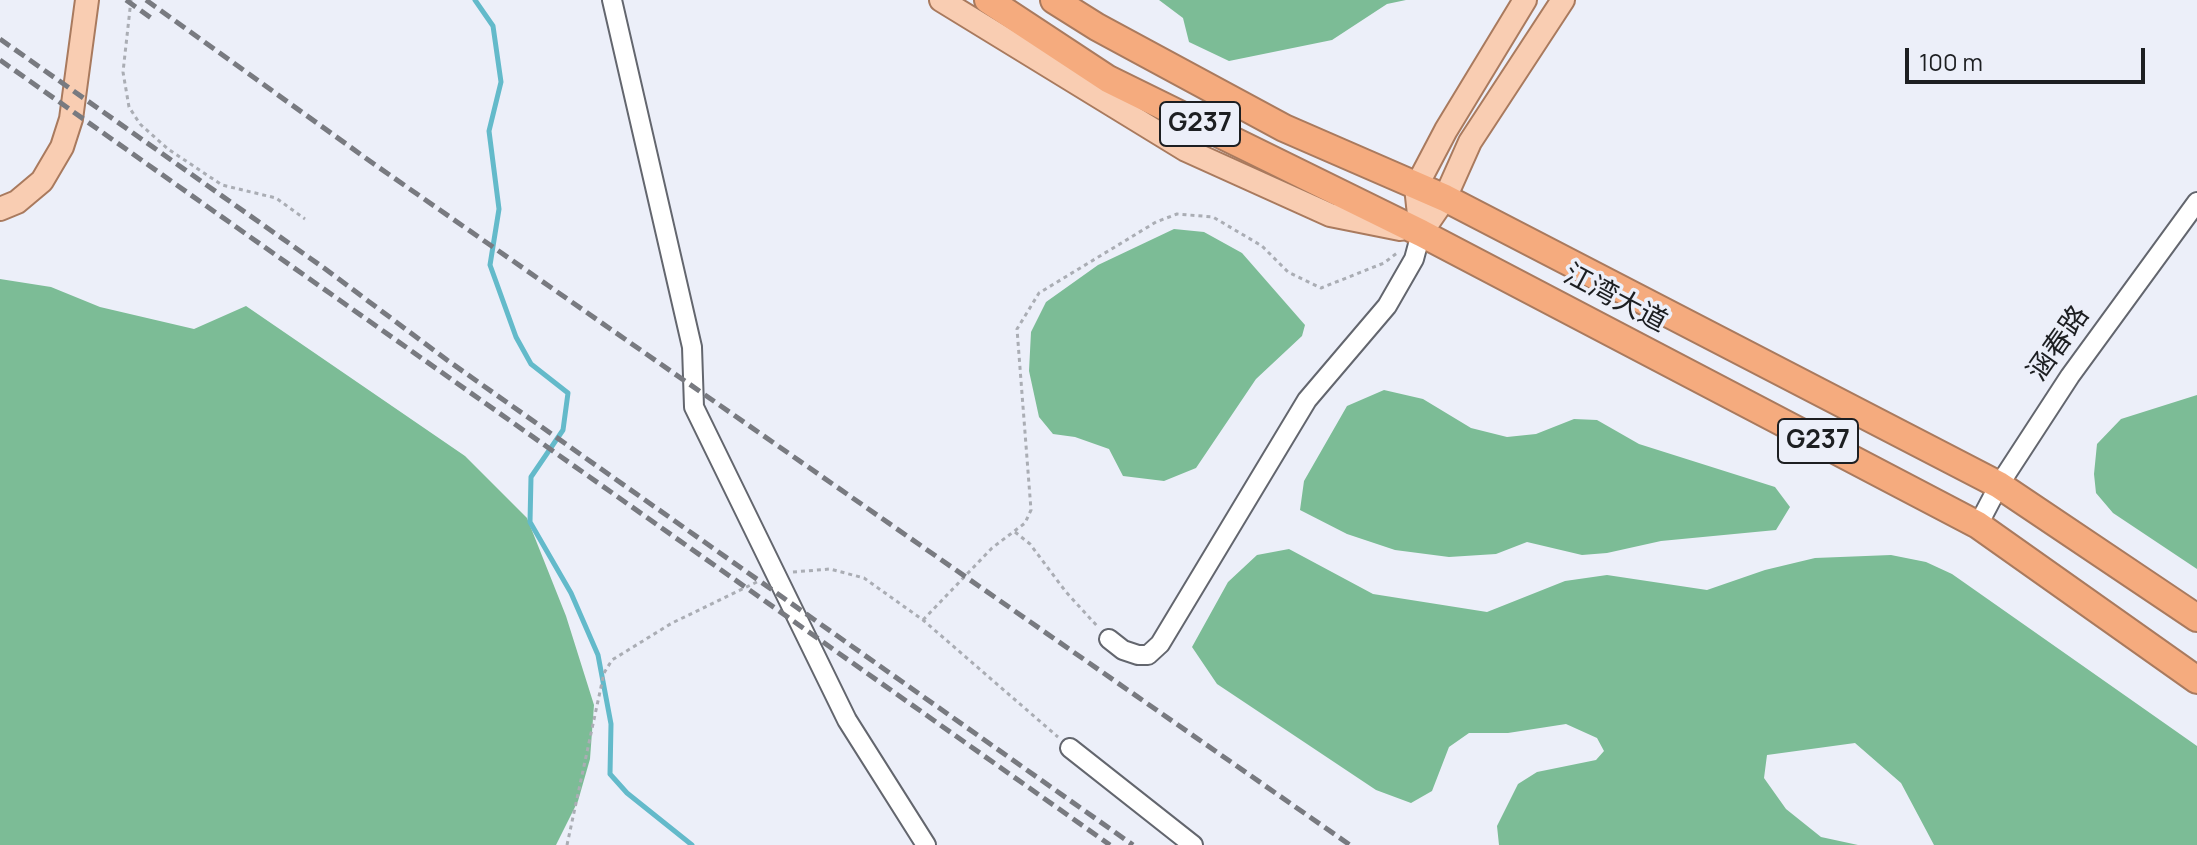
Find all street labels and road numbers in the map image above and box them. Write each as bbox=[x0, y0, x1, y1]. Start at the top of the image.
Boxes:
road number: G237 bbox=[1160, 102, 1240, 146]
street label: 江湾大道 bbox=[1558, 258, 1672, 340]
street label: 涵春路 bbox=[2021, 300, 2097, 388]
road number: G237 bbox=[1778, 419, 1858, 463]

